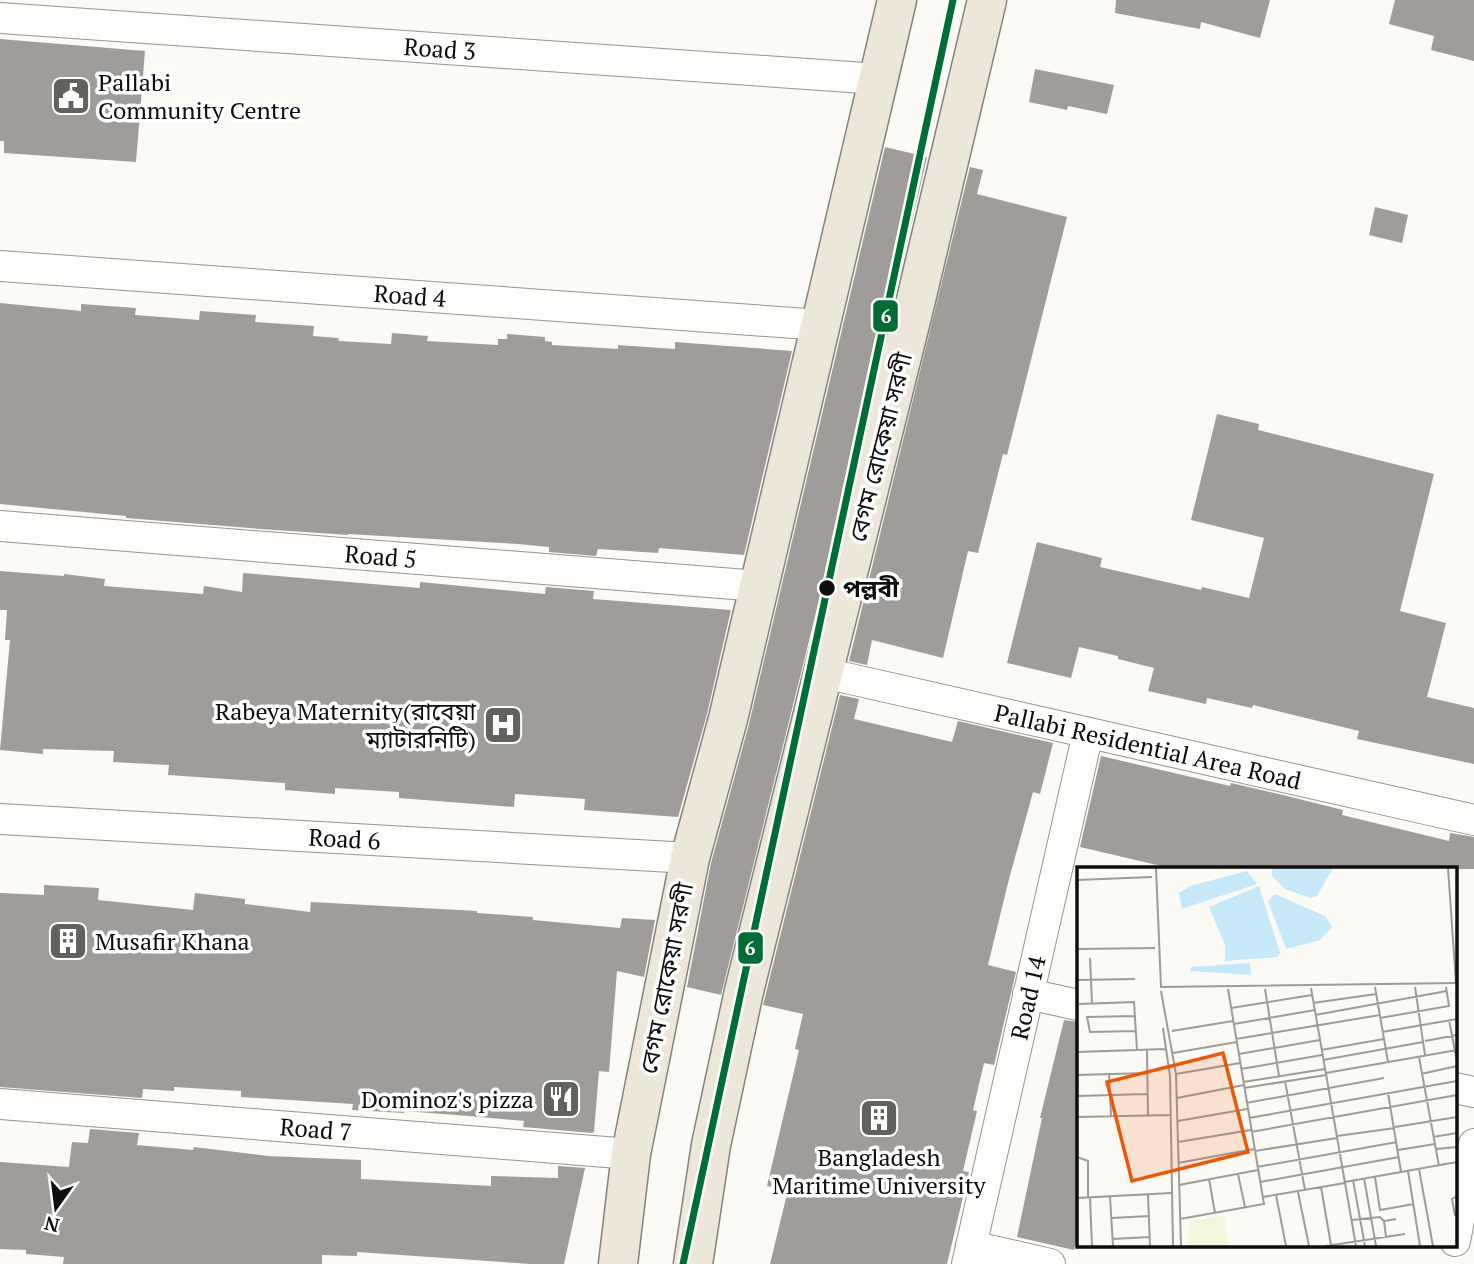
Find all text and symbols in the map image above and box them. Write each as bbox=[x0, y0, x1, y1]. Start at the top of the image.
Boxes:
street label: Road 3 bbox=[403, 30, 477, 67]
place label: Pallabi Community Centre bbox=[98, 66, 301, 126]
public building icon: Pallabi Community Centre bbox=[50, 75, 92, 117]
street label: Road 4 bbox=[373, 277, 447, 314]
line badge: 6 bbox=[872, 299, 899, 333]
text: 6 bbox=[881, 303, 892, 328]
street label: বেগম রোকেয়া সরণী bbox=[841, 348, 919, 545]
street label: Road 5 bbox=[344, 537, 418, 575]
place label: পল্লবী bbox=[843, 572, 900, 604]
marker: পল্লবী bbox=[817, 578, 837, 598]
place label: Rabeya Maternity(রাবেয়া ম্যাটারনিটি) bbox=[215, 695, 477, 755]
street label: Pallabi Residential Area Road bbox=[991, 696, 1304, 796]
hospital icon: Rabeya Maternity(রাবেয়া ম্যাটারনিটি) bbox=[482, 704, 524, 746]
street label: Road 6 bbox=[307, 820, 382, 856]
inset map bbox=[1077, 867, 1456, 1246]
street label: বেগম রোকেয়া সরণী bbox=[632, 879, 700, 1076]
building icon: Musafir Khana bbox=[47, 920, 89, 962]
place label: Musafir Khana bbox=[95, 925, 250, 957]
line badge: 6 bbox=[737, 931, 764, 965]
text: 6 bbox=[745, 935, 756, 960]
street label: Road 14 bbox=[1003, 953, 1053, 1043]
restaurant icon: Dominoz's pizza bbox=[540, 1078, 582, 1120]
place label: Dominoz's pizza bbox=[361, 1083, 534, 1115]
building icon: Bangladesh Maritime University bbox=[858, 1097, 900, 1139]
street label: Road 7 bbox=[279, 1110, 353, 1148]
place label: Bangladesh Maritime University bbox=[772, 1141, 987, 1201]
north arrow bbox=[21, 1173, 91, 1243]
text: N bbox=[41, 1211, 62, 1239]

